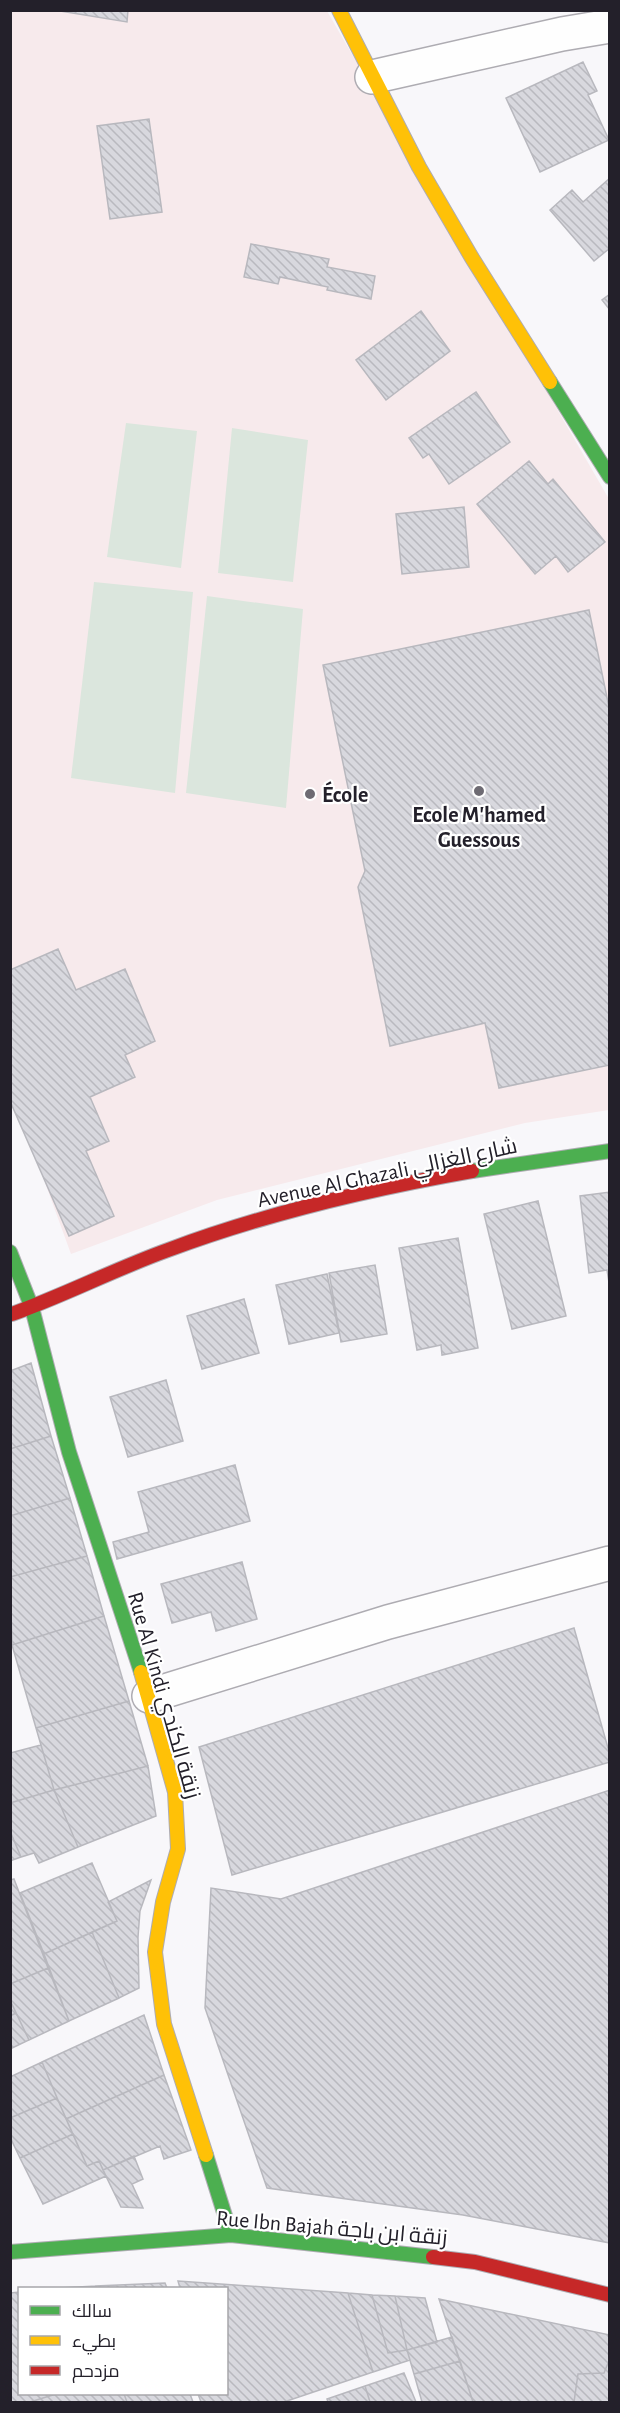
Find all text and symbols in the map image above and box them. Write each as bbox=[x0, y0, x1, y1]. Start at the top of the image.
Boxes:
place label: École bbox=[322, 781, 368, 806]
marker: Ecole M'hamed Guessous bbox=[472, 784, 486, 798]
marker: École bbox=[303, 787, 317, 801]
place label: Ecole M'hamed Guessous bbox=[412, 804, 546, 851]
street label: Avenue Al Ghazali شارع الغزالي bbox=[255, 1135, 520, 1216]
street label: Rue Al Kindi زنقة الكندي bbox=[119, 1589, 204, 1803]
street label: Rue Ibn Bajah زنقة ابن باجة bbox=[215, 2207, 448, 2251]
legend bbox=[18, 2287, 228, 2395]
text: سالك bbox=[72, 2303, 112, 2321]
text: بطيء bbox=[72, 2333, 116, 2355]
text: مزدحم bbox=[72, 2363, 120, 2383]

